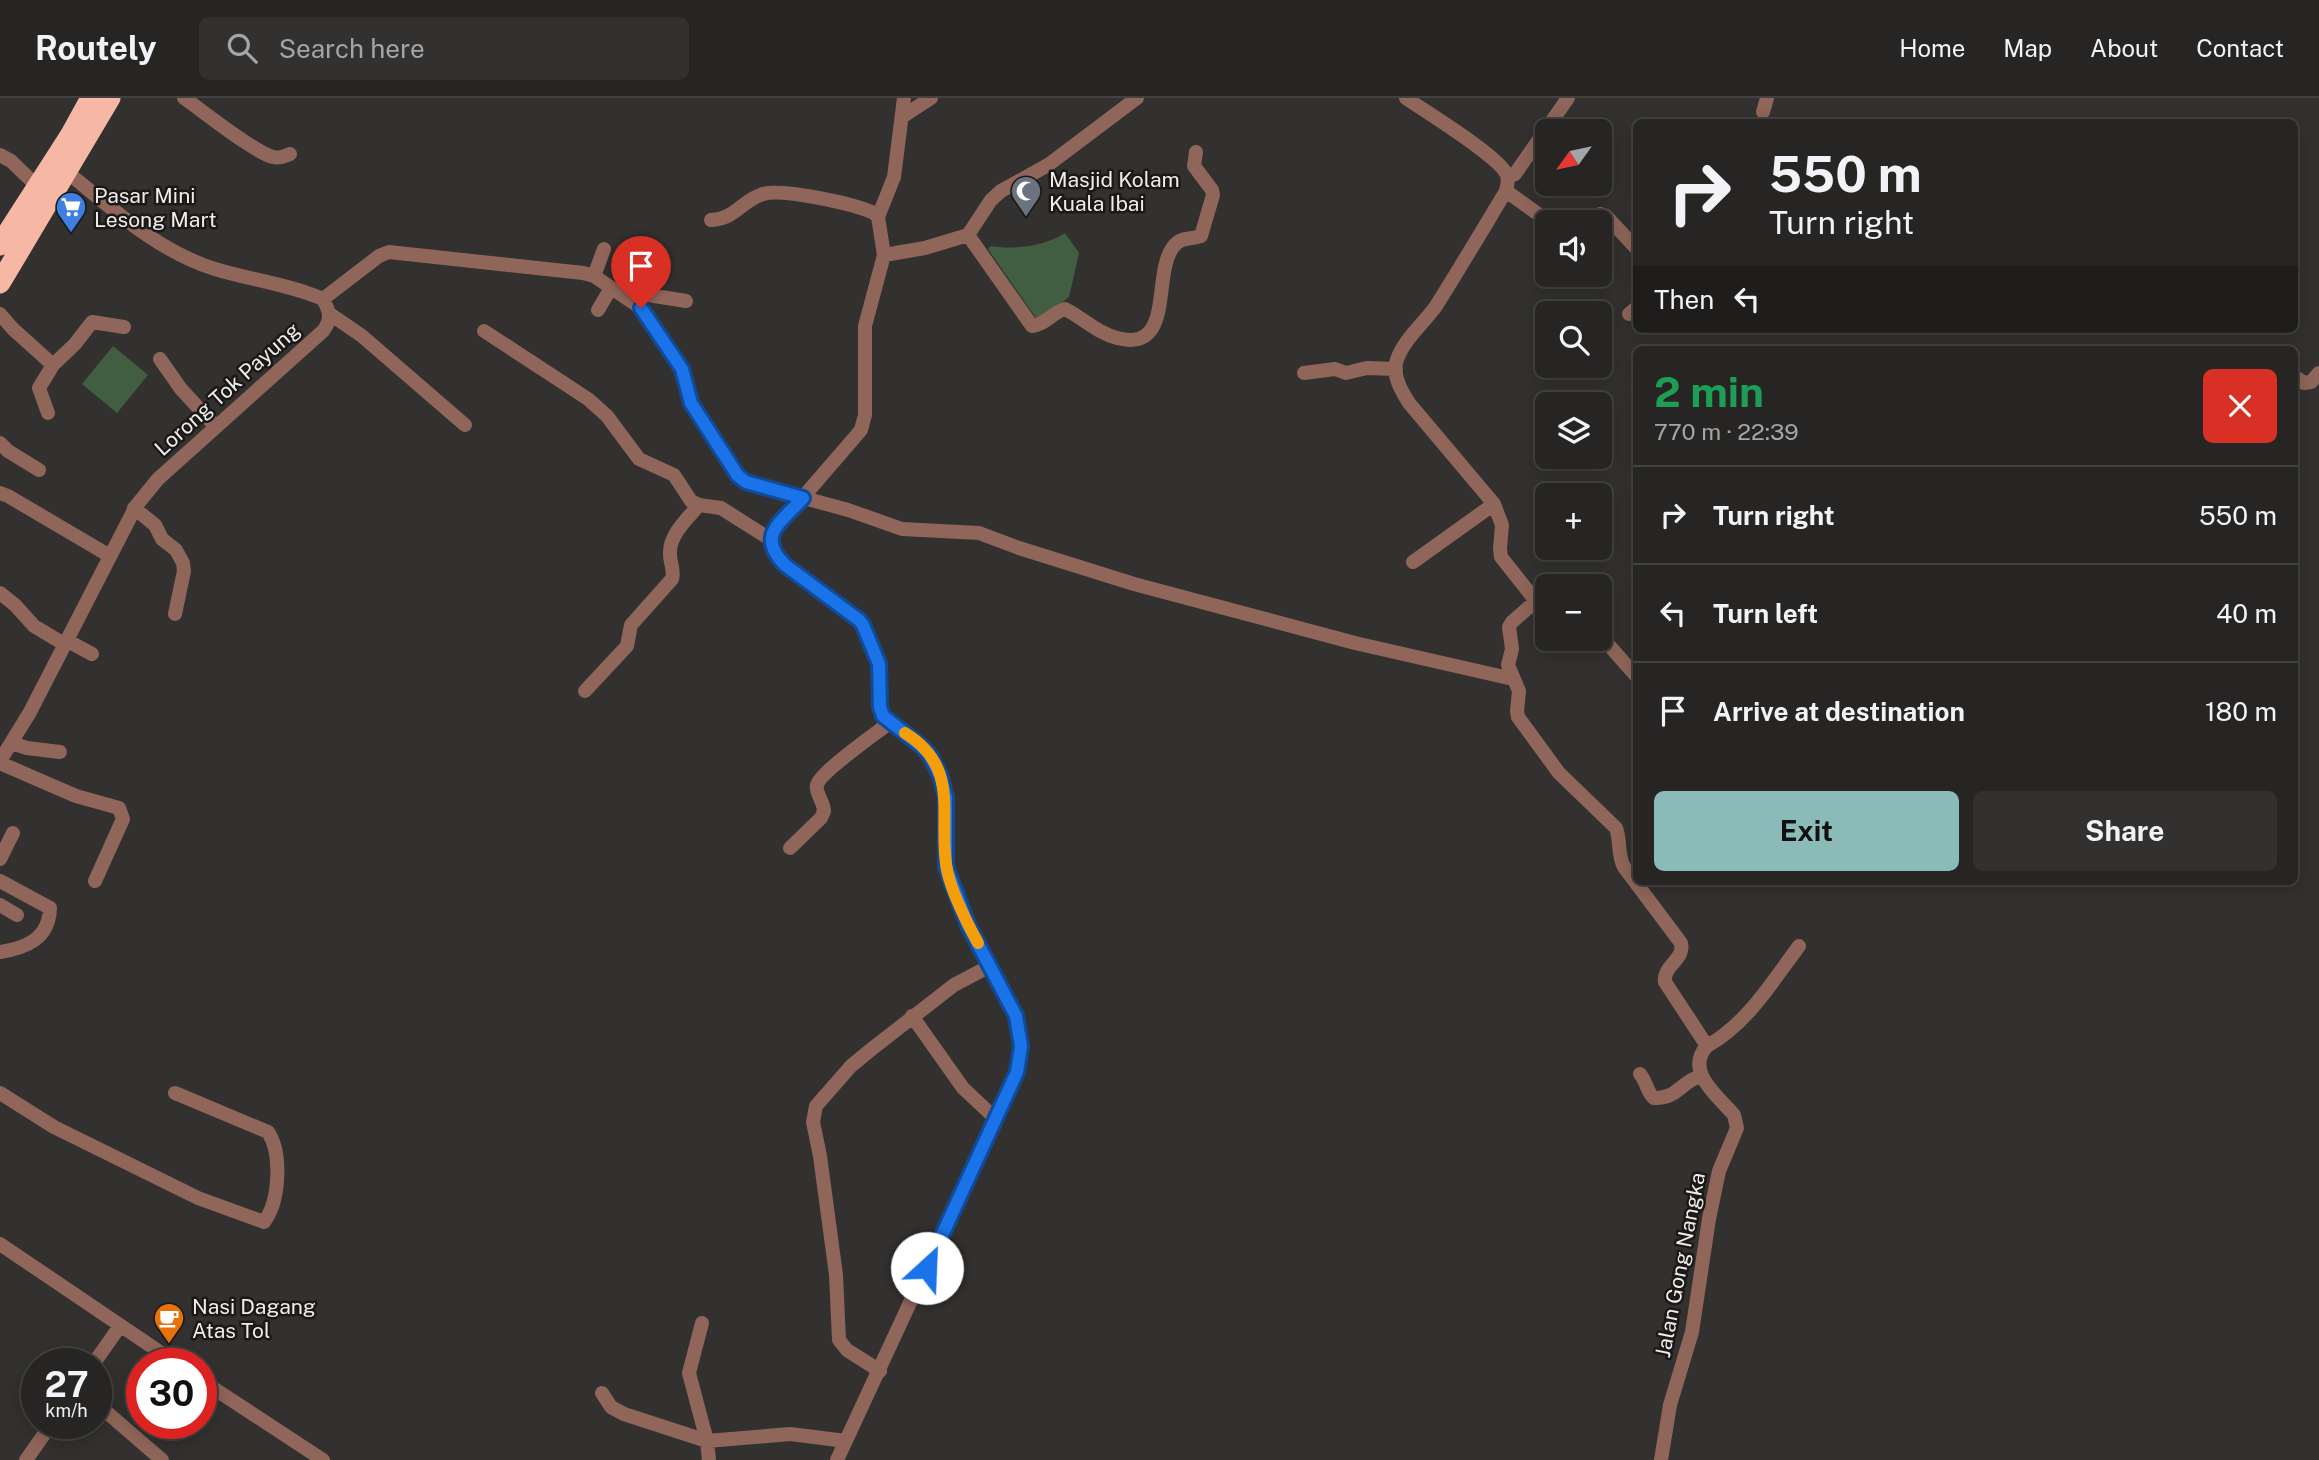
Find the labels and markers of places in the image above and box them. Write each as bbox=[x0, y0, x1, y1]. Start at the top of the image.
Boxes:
place label: Masjid Kolam Kuala Ibai bbox=[1049, 167, 1180, 216]
mosque icon: Masjid Kolam Kuala Ibai bbox=[1009, 174, 1043, 218]
place label: Pasar Mini Lesong Mart bbox=[94, 183, 217, 232]
supermarket icon: Pasar Mini Lesong Mart bbox=[54, 190, 88, 234]
pin bbox=[611, 236, 671, 308]
place label: Nasi Dagang Atas Tol bbox=[192, 1294, 316, 1343]
cafe icon: Nasi Dagang Atas Tol bbox=[152, 1301, 186, 1345]

